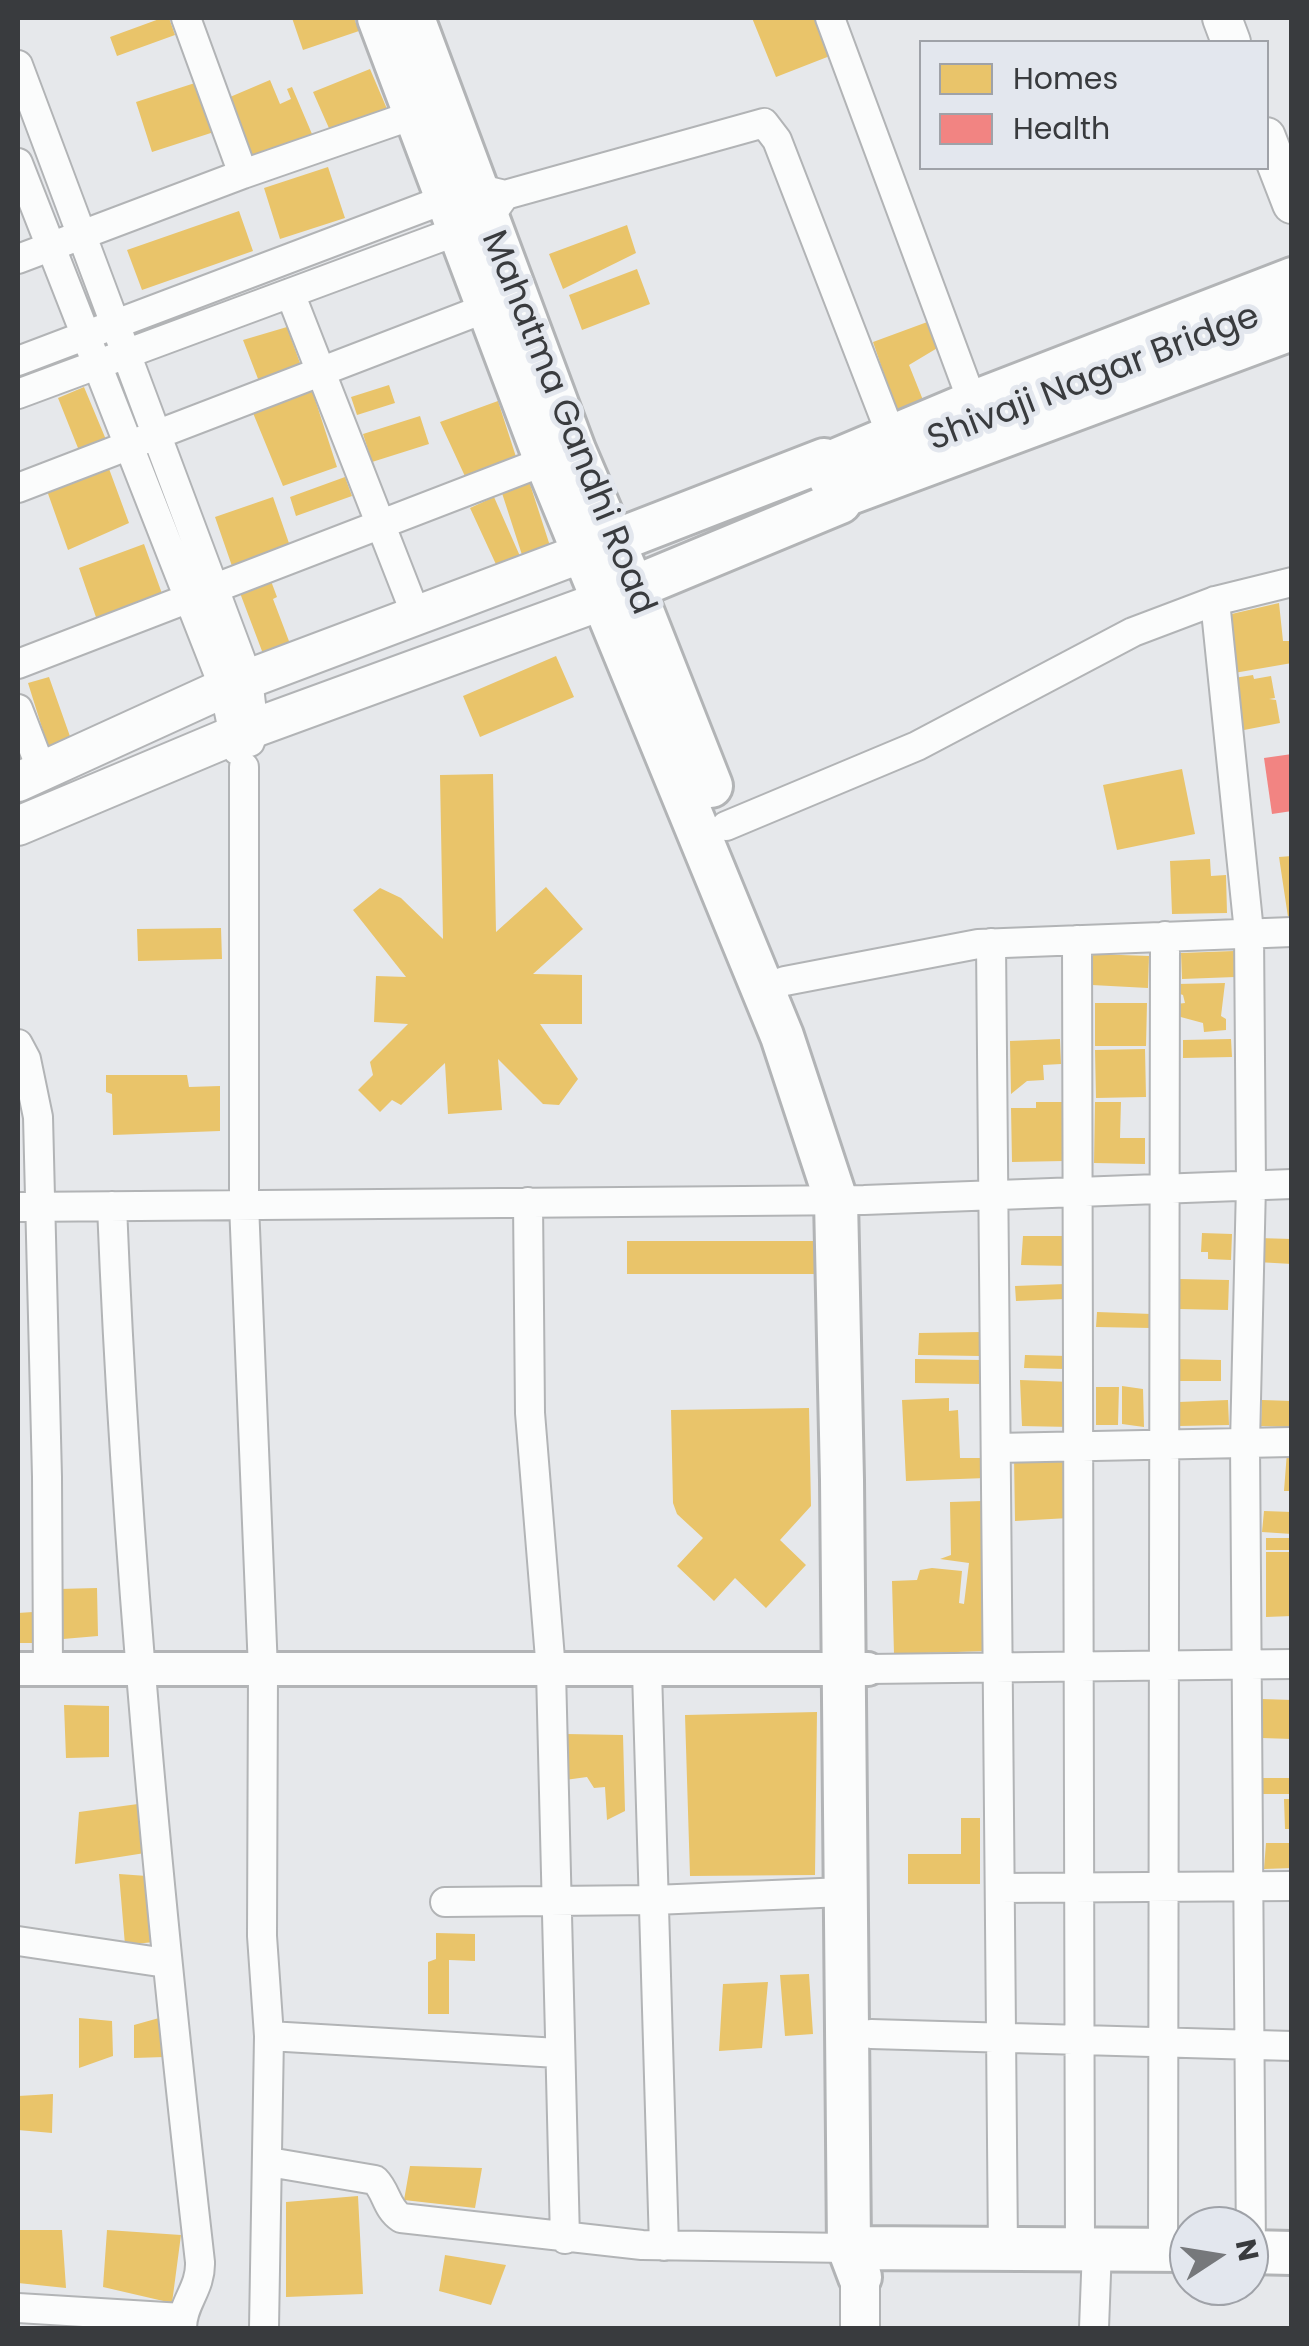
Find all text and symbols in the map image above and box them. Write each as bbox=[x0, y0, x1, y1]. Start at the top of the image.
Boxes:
legend bbox=[919, 40, 1269, 170]
text: Homes bbox=[1013, 57, 1118, 100]
text: Health bbox=[1013, 107, 1110, 150]
street label: Mahatma Gandhi Road bbox=[471, 225, 663, 621]
street label: Shivaji Nagar Bridge bbox=[922, 296, 1266, 462]
north arrow bbox=[1169, 2206, 1269, 2306]
text: N bbox=[1226, 2236, 1268, 2264]

